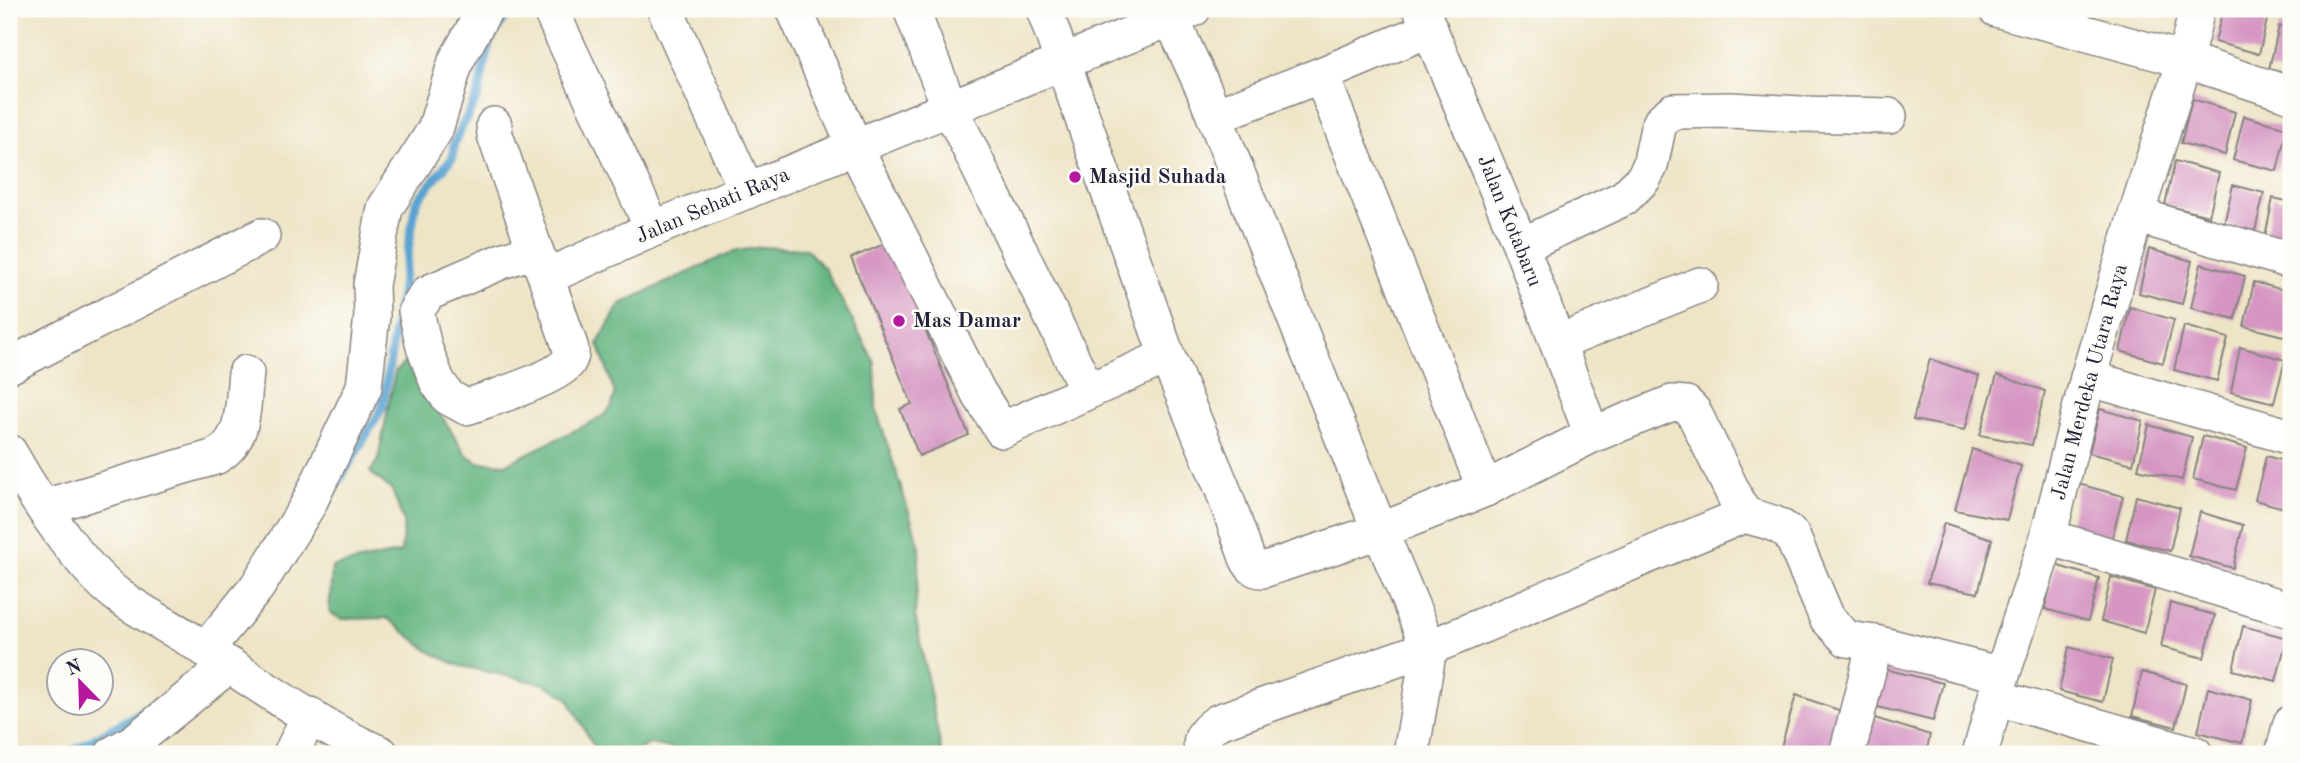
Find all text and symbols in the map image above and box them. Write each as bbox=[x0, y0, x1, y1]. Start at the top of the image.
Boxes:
street label: Jalan Kotabaru bbox=[1473, 152, 1545, 290]
street label: Jalan Sehati Raya bbox=[633, 164, 793, 248]
place label: Masjid Suhada bbox=[1089, 167, 1227, 188]
marker: Masjid Suhada bbox=[1067, 169, 1083, 185]
street label: Jalan Merdeka Utara Raya bbox=[2048, 262, 2132, 502]
place label: Mas Damar bbox=[913, 311, 1021, 332]
marker: Mas Damar bbox=[891, 313, 907, 329]
north arrow bbox=[46, 648, 116, 718]
text: N bbox=[64, 657, 85, 680]

